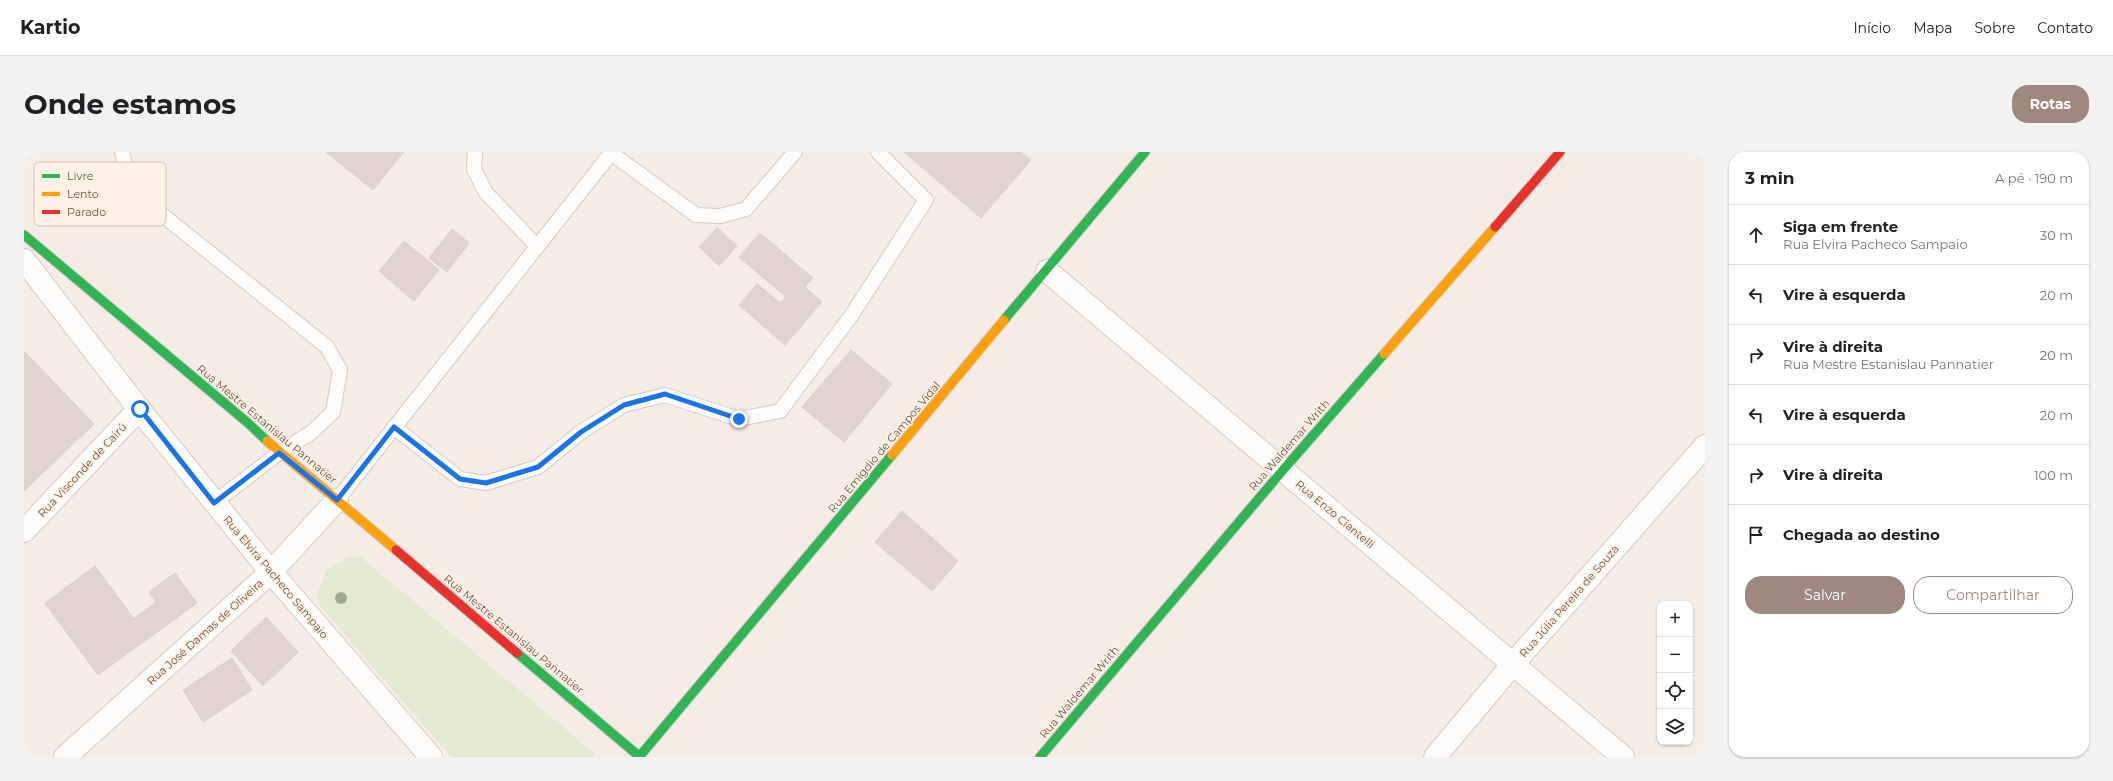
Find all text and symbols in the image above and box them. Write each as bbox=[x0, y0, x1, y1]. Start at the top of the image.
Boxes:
text: Kartio bbox=[20, 16, 80, 39]
text: Início bbox=[1853, 19, 1891, 37]
text: Mapa bbox=[1913, 19, 1953, 37]
text: Sobre bbox=[1975, 19, 2015, 37]
text: Contato bbox=[2037, 19, 2093, 37]
button: Rotas bbox=[2012, 85, 2089, 123]
text: Onde estamos bbox=[24, 87, 236, 121]
legend bbox=[34, 162, 166, 226]
text: 3 min bbox=[1745, 168, 1795, 188]
text: Livre bbox=[67, 169, 94, 183]
text: A pé · 190 m bbox=[1995, 170, 2073, 186]
text: Lento bbox=[67, 187, 99, 201]
text: Parado bbox=[67, 205, 106, 219]
text: Siga em frente bbox=[1783, 217, 1898, 236]
icon: ahead bbox=[1745, 224, 1767, 246]
text: 30 m bbox=[2040, 227, 2073, 243]
text: Rua Elvira Pacheco Sampaio bbox=[1783, 236, 1968, 252]
icon: left bbox=[1745, 284, 1767, 306]
text: Vire à esquerda bbox=[1783, 285, 1906, 304]
text: 20 m bbox=[2040, 287, 2073, 303]
text: Vire à direita bbox=[1783, 337, 1883, 356]
icon: right bbox=[1745, 344, 1767, 366]
text: 20 m bbox=[2040, 347, 2073, 363]
text: Rua Mestre Estanislau Pannatier bbox=[1783, 356, 1994, 372]
street label: Rua Mestre Estanislau Pannatier bbox=[194, 361, 340, 487]
street label: Rua Emigdio de Campos Vidal bbox=[825, 378, 943, 516]
street label: Rua Waldemar Writh bbox=[1246, 397, 1332, 493]
route start bbox=[131, 400, 149, 418]
icon: left bbox=[1745, 404, 1767, 426]
text: Vire à esquerda bbox=[1783, 405, 1906, 424]
text: 20 m bbox=[2040, 407, 2073, 423]
route end bbox=[730, 410, 748, 428]
street label: Rua Visconde de Cairú bbox=[35, 420, 129, 520]
icon: right bbox=[1745, 464, 1767, 486]
text: Vire à direita bbox=[1783, 465, 1883, 484]
text: 100 m bbox=[2034, 467, 2073, 483]
street label: Rua Enzo Ciantelli bbox=[1292, 477, 1378, 551]
street label: Rua Elvira Pacheco Sampaio bbox=[220, 513, 332, 641]
icon: arrive bbox=[1745, 524, 1767, 546]
text: Chegada ao destino bbox=[1783, 525, 1940, 544]
street label: Rua Júlia Pereira de Souza bbox=[1516, 542, 1622, 660]
street label: Rua Mestre Estanislau Pannatier bbox=[441, 571, 587, 697]
street label: Rua José Damas de Oliveira bbox=[144, 576, 266, 688]
button: Salvar bbox=[1745, 576, 1905, 614]
button: Compartilhar bbox=[1913, 576, 2073, 614]
map controls bbox=[1657, 601, 1693, 745]
button: + bbox=[1657, 601, 1693, 637]
button: − bbox=[1657, 637, 1693, 673]
street label: Rua Waldemar Writh bbox=[1036, 643, 1122, 741]
button: locate bbox=[1657, 673, 1693, 709]
button: layers bbox=[1657, 709, 1693, 745]

